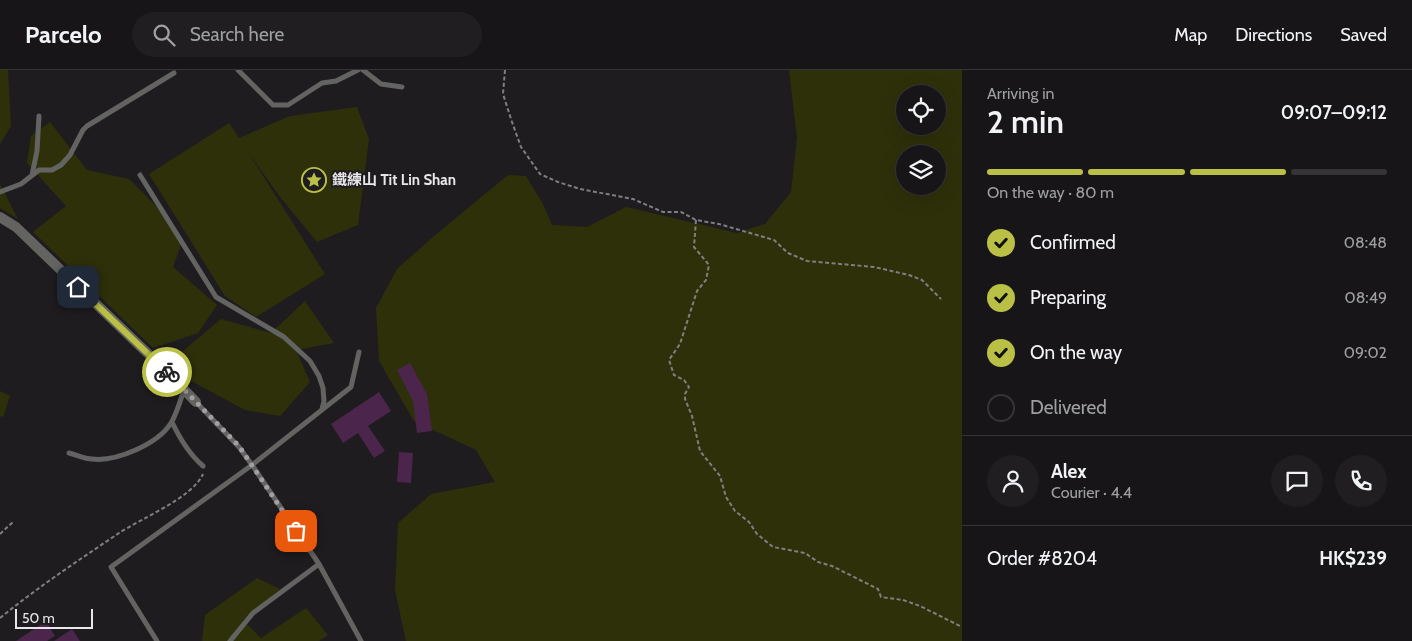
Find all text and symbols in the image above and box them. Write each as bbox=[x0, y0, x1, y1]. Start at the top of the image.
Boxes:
search box bbox=[132, 12, 482, 57]
text: Parcelo bbox=[25, 20, 102, 49]
icon: search bbox=[150, 21, 178, 49]
text: Search here bbox=[190, 23, 284, 46]
text: Map bbox=[1174, 24, 1207, 46]
text: Directions bbox=[1235, 24, 1312, 46]
text: Saved bbox=[1340, 24, 1387, 46]
text: Arriving in bbox=[987, 84, 1054, 103]
map controls bbox=[896, 85, 946, 195]
button: locate bbox=[896, 85, 946, 135]
text: 09:07–09:12 bbox=[1281, 101, 1387, 124]
text: 2 min bbox=[987, 102, 1064, 141]
button: layers bbox=[896, 145, 946, 195]
place icon: 鐵練山 Tit Lin Shan bbox=[301, 167, 327, 193]
place label: 鐵練山 Tit Lin Shan bbox=[332, 171, 456, 189]
text: On the way · 80 m bbox=[987, 183, 1114, 202]
icon: check bbox=[987, 229, 1015, 257]
text: Confirmed bbox=[1030, 231, 1116, 254]
text: 08:48 bbox=[1344, 233, 1387, 252]
pin bbox=[57, 266, 99, 308]
icon: home bbox=[64, 273, 92, 301]
icon: check bbox=[987, 284, 1015, 312]
text: Preparing bbox=[1030, 286, 1106, 309]
text: 08:49 bbox=[1344, 288, 1387, 307]
icon: check bbox=[987, 339, 1015, 367]
text: On the way bbox=[1030, 341, 1122, 364]
text: 09:02 bbox=[1344, 343, 1387, 362]
courier bbox=[142, 347, 192, 397]
icon: bike bbox=[153, 358, 181, 386]
text: Delivered bbox=[1030, 396, 1107, 419]
button: person bbox=[987, 455, 1039, 507]
button: chat bbox=[1271, 455, 1323, 507]
button: phone bbox=[1335, 455, 1387, 507]
text: Alex bbox=[1051, 460, 1087, 483]
text: Courier · 4.4 bbox=[1051, 483, 1132, 502]
pin bbox=[275, 510, 317, 552]
icon: bag bbox=[282, 517, 310, 545]
text: Order #8204 bbox=[987, 547, 1097, 570]
text: HK$239 bbox=[1319, 547, 1387, 570]
scale bar bbox=[15, 606, 92, 629]
text: 50 m bbox=[22, 609, 55, 627]

